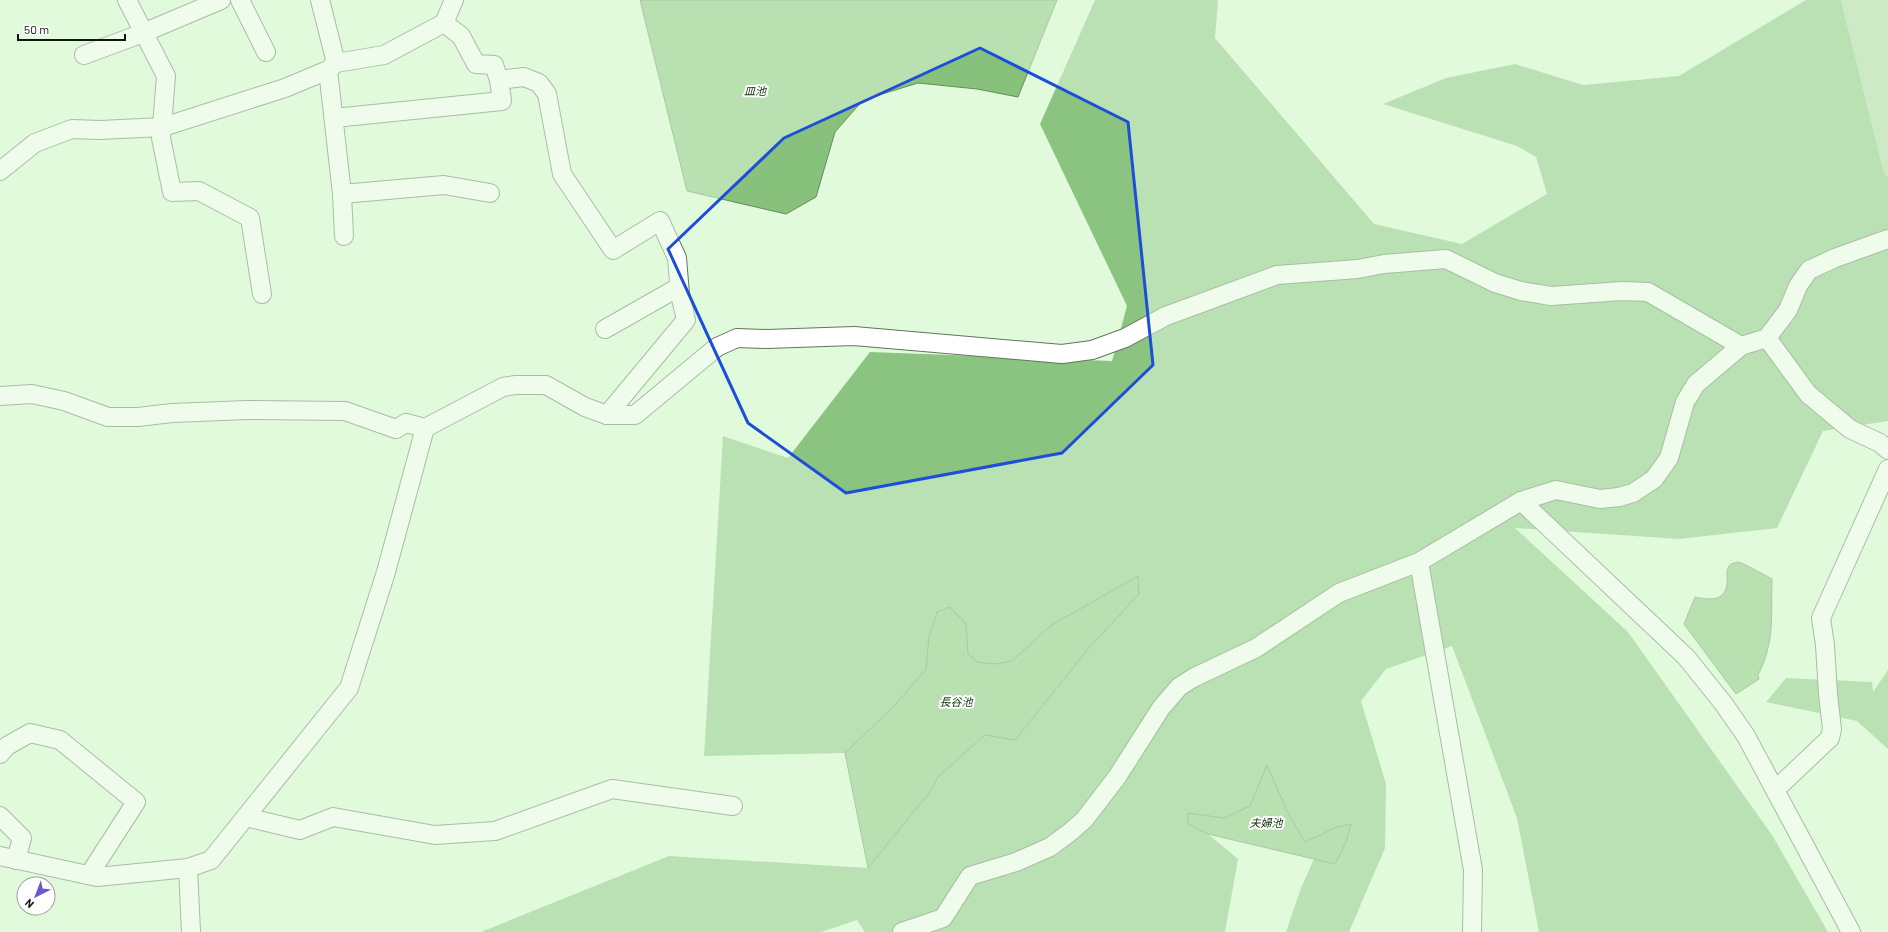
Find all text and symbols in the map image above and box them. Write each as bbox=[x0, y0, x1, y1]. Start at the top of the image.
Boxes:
scale bar bbox=[18, 16, 125, 42]
text: 50 m bbox=[24, 22, 49, 36]
water label: 皿池 bbox=[744, 84, 767, 97]
water label: 長谷池 bbox=[940, 695, 973, 708]
water label: 夫婦池 bbox=[1250, 816, 1283, 829]
north arrow bbox=[16, 876, 56, 916]
text: N bbox=[22, 897, 36, 911]

